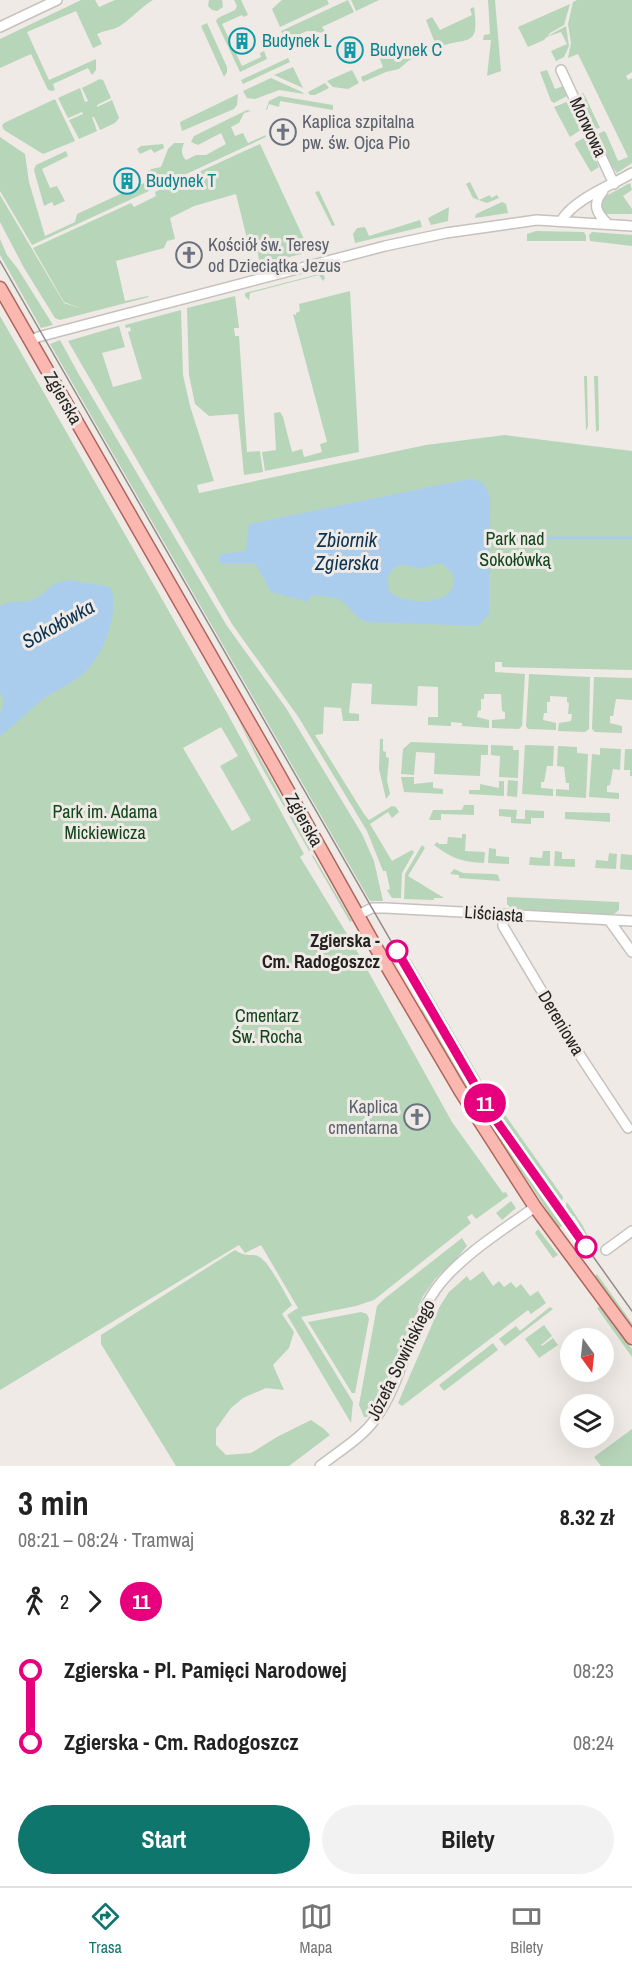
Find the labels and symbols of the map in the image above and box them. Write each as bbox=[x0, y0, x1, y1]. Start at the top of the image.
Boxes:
building icon: Budynek L bbox=[227, 26, 257, 56]
place label: Budynek L bbox=[262, 28, 332, 53]
building icon: Budynek C bbox=[335, 35, 365, 65]
place label: Budynek C bbox=[370, 37, 442, 62]
street label: Morwowa bbox=[564, 93, 613, 161]
place label: Kaplica szpitalna pw. św. Ojca Pio bbox=[302, 109, 414, 155]
church icon: Kaplica szpitalna pw. św. Ojca Pio bbox=[268, 117, 298, 147]
building icon: Budynek T bbox=[112, 166, 142, 196]
place label: Budynek T bbox=[146, 168, 216, 193]
place label: Kościół św. Teresy od Dzieciątka Jezus bbox=[208, 232, 341, 278]
church icon: Kościół św. Teresy od Dzieciątka Jezus bbox=[174, 240, 204, 270]
street label: Zgierska bbox=[38, 367, 89, 429]
water label: Zbiornik Zgierska bbox=[314, 526, 379, 576]
park label: Park nad Sokołówką bbox=[479, 526, 551, 572]
water label: Sokołówka bbox=[17, 593, 99, 655]
street label: Zgierska bbox=[280, 789, 329, 851]
park label: Park im. Adama Mickiewicza bbox=[52, 799, 158, 845]
street label: Liściasta bbox=[464, 899, 524, 928]
place label: Zgierska - Cm. Radogoszcz bbox=[262, 928, 381, 974]
marker: Zgierska - Cm. Radogoszcz bbox=[386, 940, 408, 962]
street label: Dereniowa bbox=[532, 986, 591, 1060]
park label: Cmentarz Św. Rocha bbox=[232, 1003, 302, 1049]
line badge: 11 bbox=[458, 1084, 512, 1122]
place label: Kaplica cmentarna bbox=[328, 1094, 398, 1140]
church icon: Kaplica cmentarna bbox=[402, 1102, 432, 1132]
unlabelled marker bbox=[575, 1236, 597, 1258]
street label: Józefa Sowińskiego bbox=[360, 1295, 441, 1425]
north arrow bbox=[560, 1328, 614, 1382]

